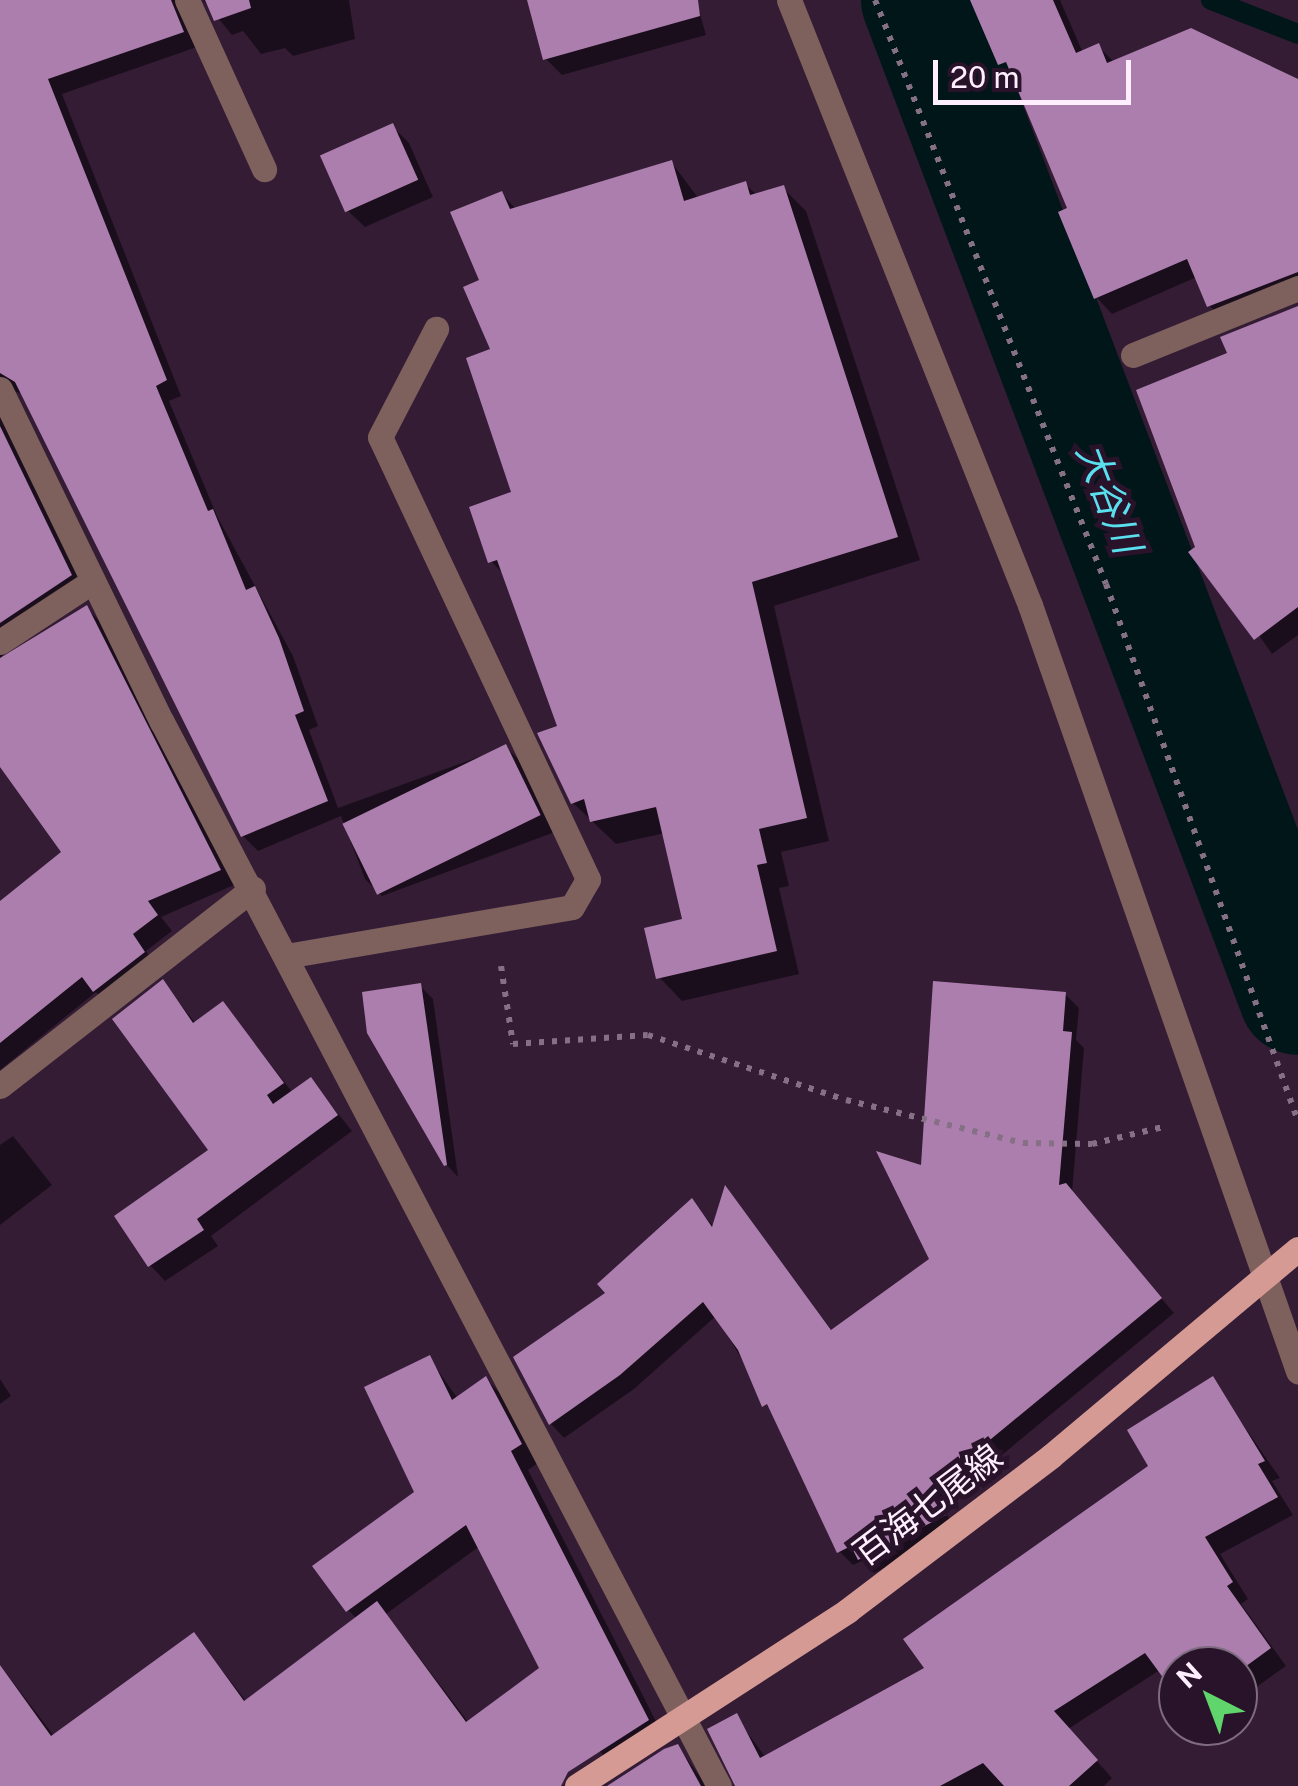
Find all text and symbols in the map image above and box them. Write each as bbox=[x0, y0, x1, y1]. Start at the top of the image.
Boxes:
scale bar bbox=[938, 40, 1136, 102]
text: 20 m bbox=[950, 59, 1019, 95]
water label: 大谷川 bbox=[1067, 437, 1151, 559]
street label: 百海七尾線 bbox=[845, 1436, 1011, 1574]
north arrow bbox=[1158, 1646, 1258, 1746]
text: N bbox=[1170, 1655, 1208, 1694]

